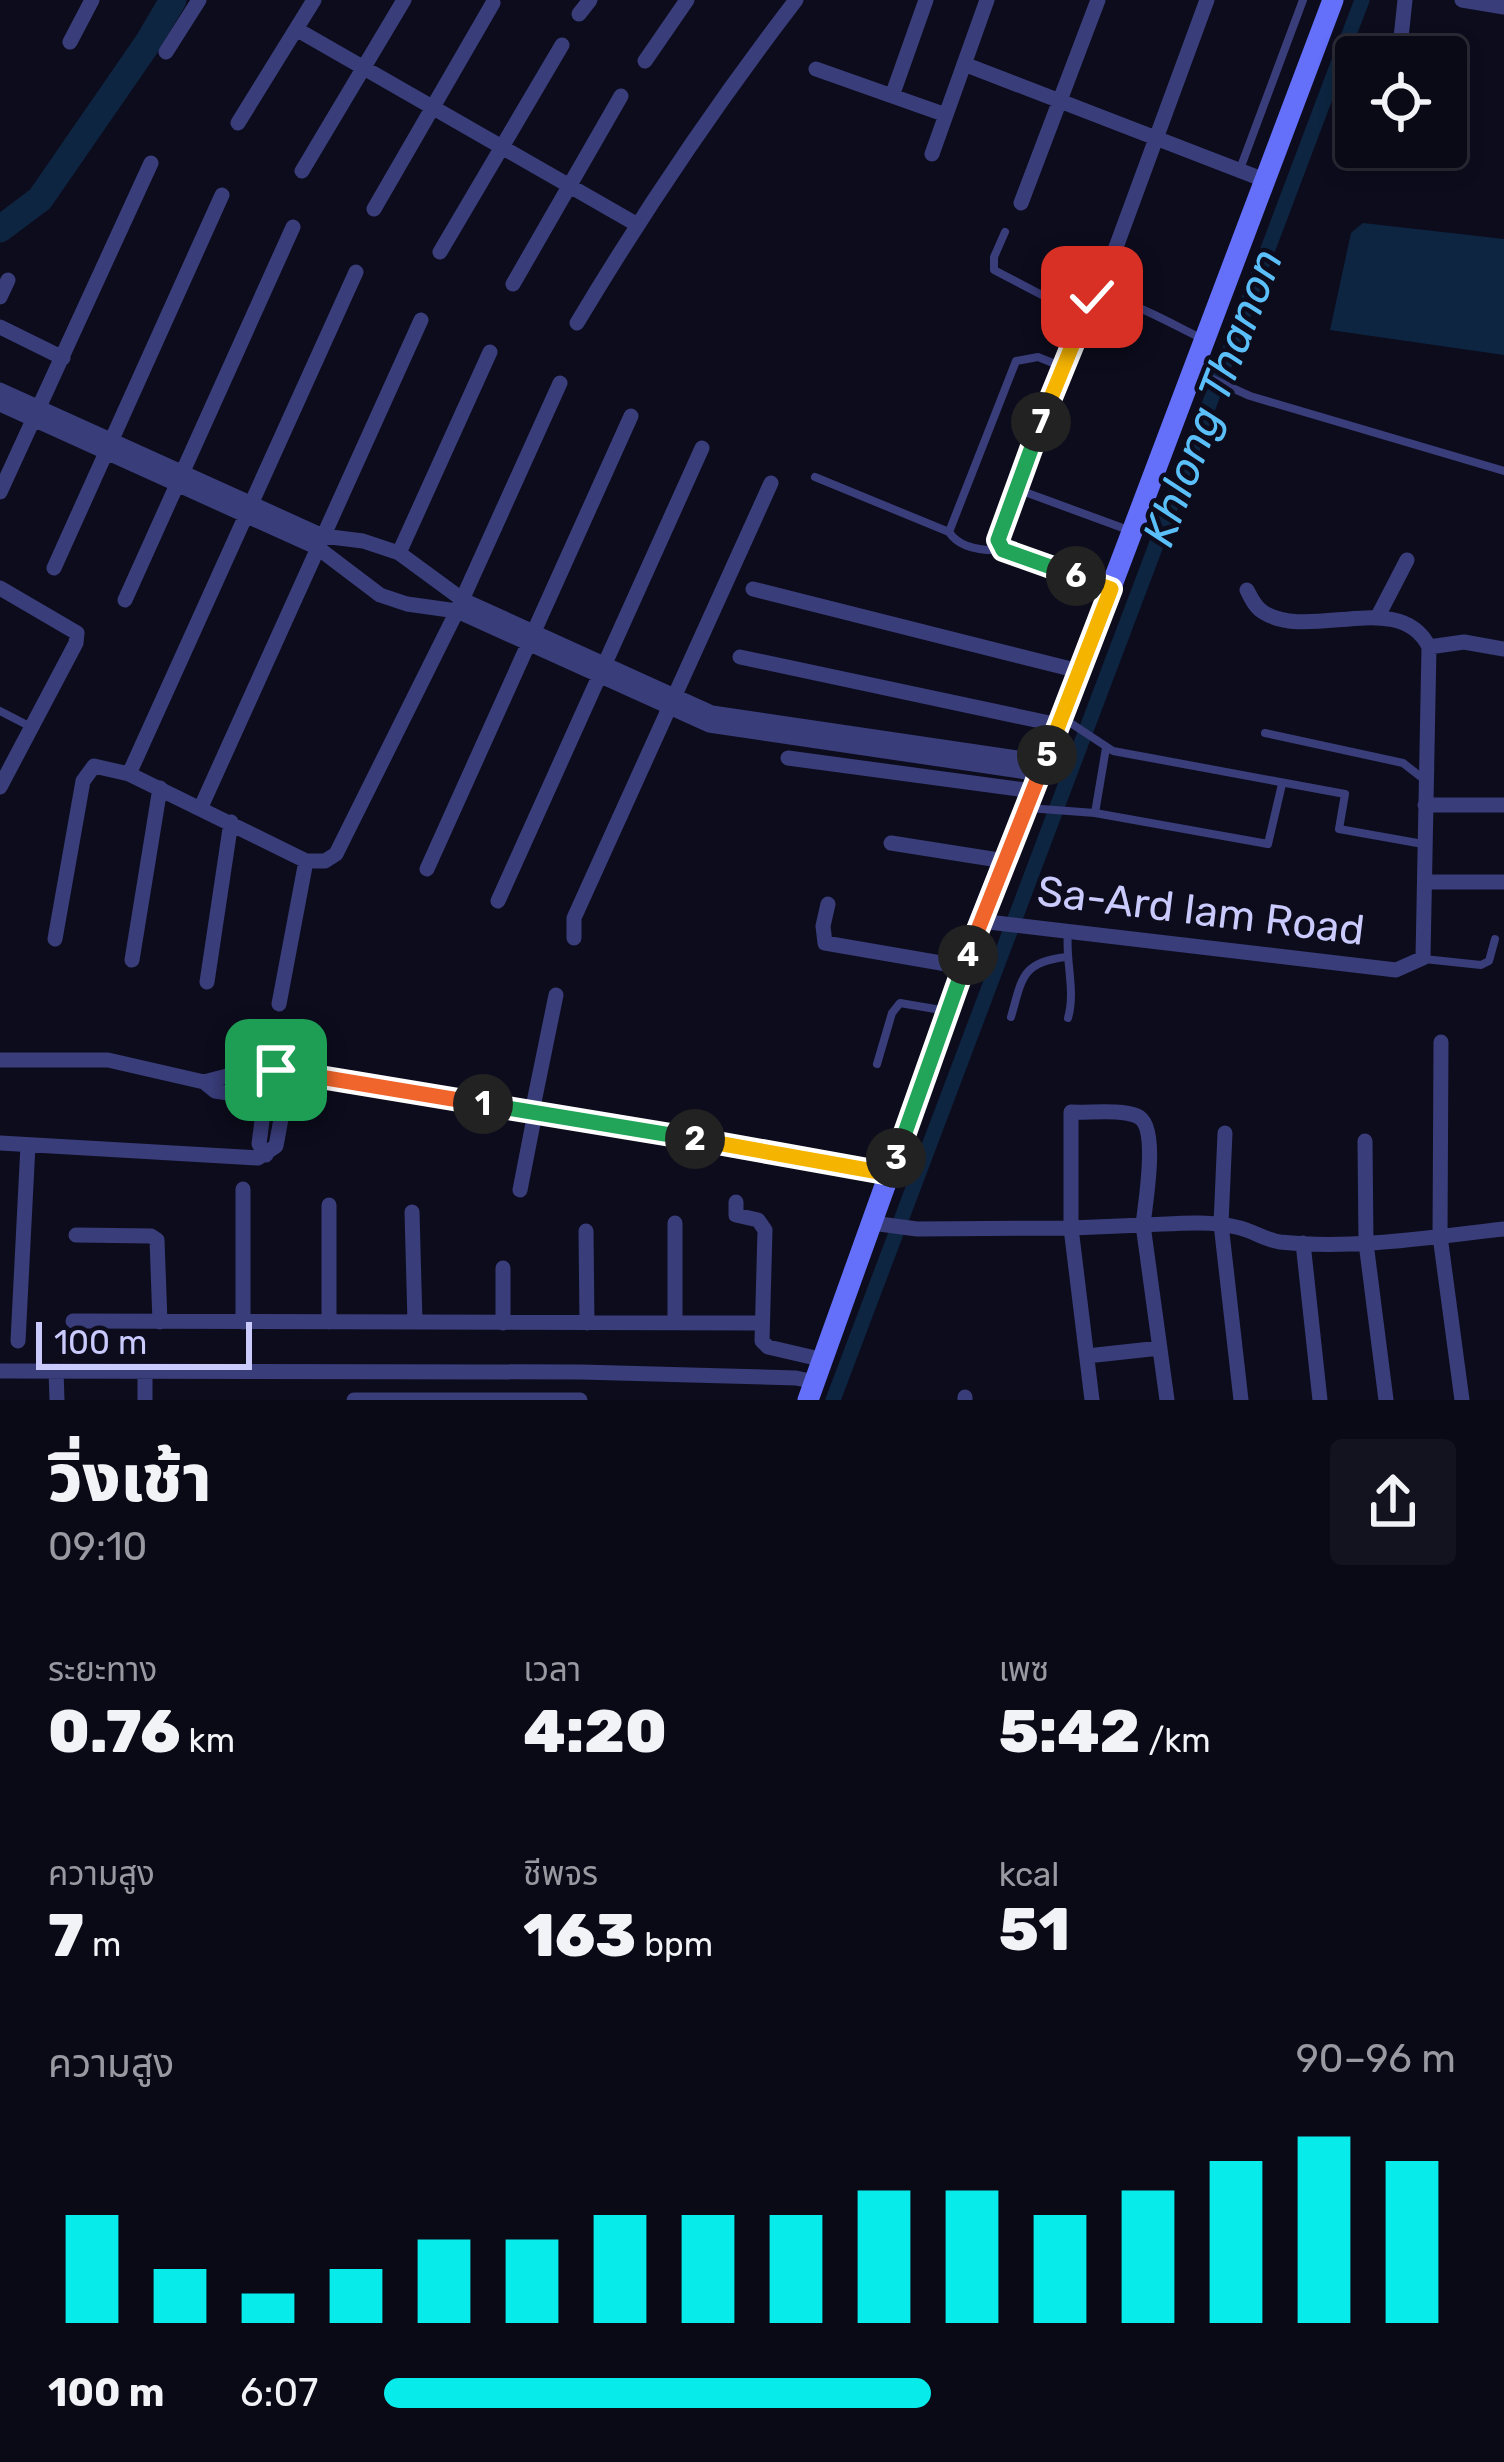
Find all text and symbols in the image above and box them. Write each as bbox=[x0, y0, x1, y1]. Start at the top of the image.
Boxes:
map controls bbox=[1335, 36, 1467, 168]
button: locate bbox=[1335, 36, 1467, 168]
water label: Khlong Thanon bbox=[1132, 241, 1293, 553]
pin bbox=[1041, 246, 1143, 348]
icon: check bbox=[1059, 264, 1125, 330]
pin: 7 bbox=[1011, 392, 1071, 452]
text: 7 bbox=[1032, 402, 1050, 441]
pin: 6 bbox=[1046, 546, 1106, 606]
text: 6 bbox=[1065, 556, 1087, 595]
pin: 5 bbox=[1017, 725, 1077, 785]
text: 5 bbox=[1036, 735, 1058, 774]
street label: Sa-Ard Iam Road bbox=[1034, 866, 1367, 956]
pin: 4 bbox=[938, 925, 998, 985]
text: 4 bbox=[957, 935, 979, 974]
pin bbox=[225, 1019, 327, 1121]
icon: arrive bbox=[243, 1037, 309, 1103]
pin: 1 bbox=[453, 1074, 513, 1134]
text: 1 bbox=[475, 1084, 491, 1123]
pin: 2 bbox=[665, 1109, 725, 1169]
text: 2 bbox=[684, 1119, 706, 1158]
pin: 3 bbox=[866, 1128, 926, 1188]
text: 3 bbox=[885, 1138, 907, 1177]
scale bar bbox=[36, 1316, 252, 1369]
text: 100 m bbox=[54, 1323, 147, 1362]
text: วิ่งเช้า bbox=[48, 1439, 212, 1518]
button: share bbox=[1330, 1439, 1456, 1565]
text: 09:10 bbox=[48, 1524, 147, 1570]
text: ระยะทาง bbox=[48, 1650, 157, 1689]
text: เวลา bbox=[523, 1650, 581, 1689]
text: เพซ bbox=[999, 1650, 1049, 1689]
text: 0.76 bbox=[48, 1696, 181, 1767]
text: 4:20 bbox=[523, 1696, 667, 1767]
text: 5:42 bbox=[999, 1696, 1140, 1767]
text: km bbox=[181, 1721, 235, 1760]
text: /km bbox=[1140, 1721, 1211, 1760]
text: ความสูง bbox=[48, 1854, 155, 1893]
text: ชีพจร bbox=[523, 1854, 598, 1893]
text: kcal bbox=[999, 1855, 1059, 1894]
text: 51 bbox=[999, 1894, 1070, 1965]
text: 7 bbox=[48, 1900, 84, 1971]
text: 163 bbox=[523, 1900, 636, 1971]
text: m bbox=[84, 1925, 121, 1964]
text: bpm bbox=[636, 1925, 713, 1964]
text: 90–96 m bbox=[1296, 2036, 1456, 2082]
text: ความสูง bbox=[48, 2041, 174, 2087]
text: 100 m bbox=[48, 2370, 164, 2416]
text: 6:07 bbox=[240, 2370, 318, 2416]

